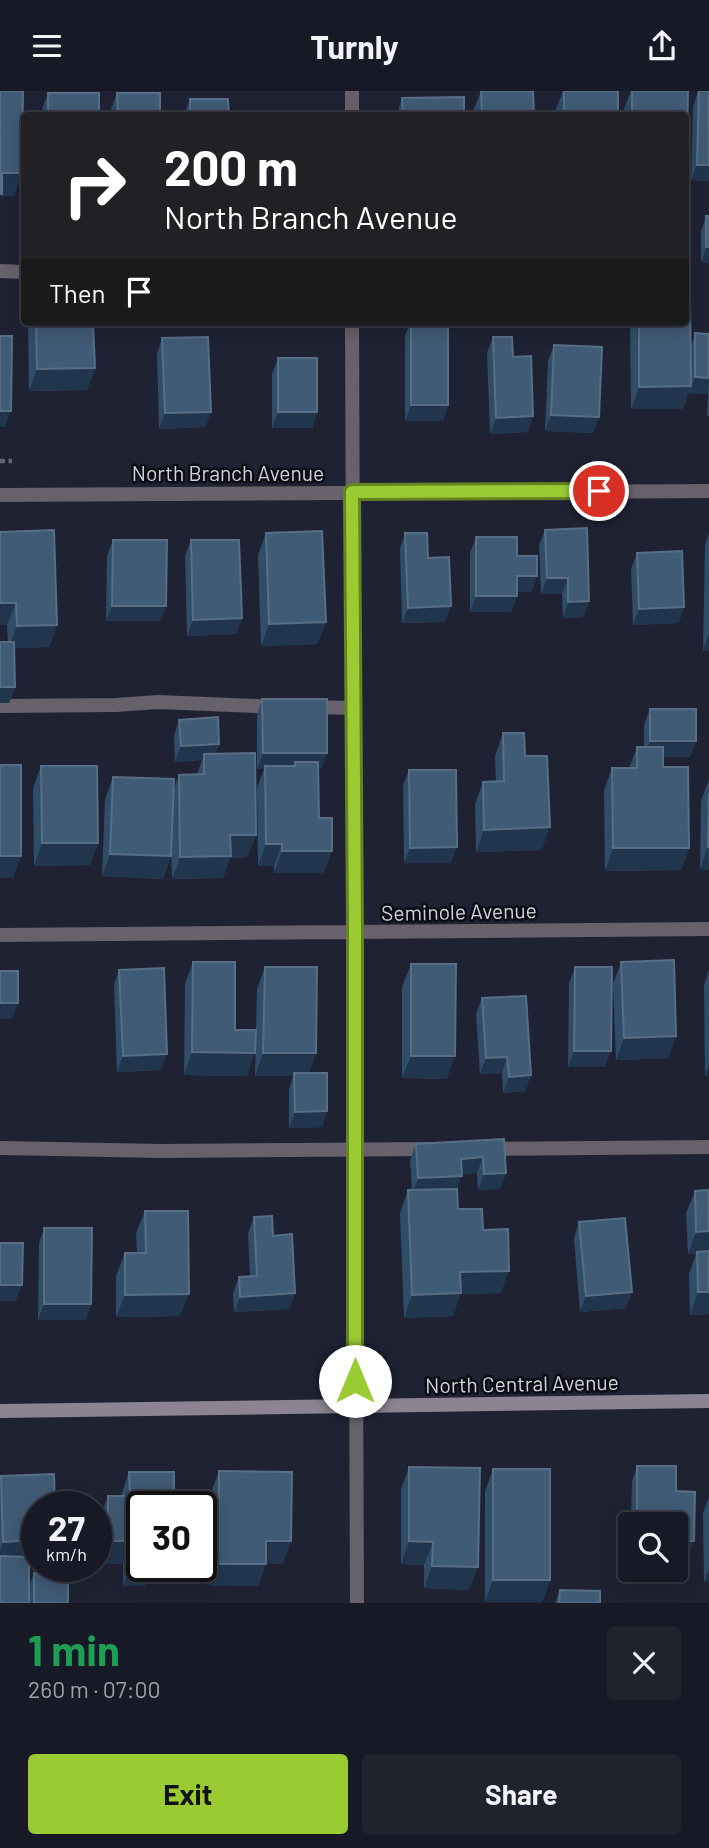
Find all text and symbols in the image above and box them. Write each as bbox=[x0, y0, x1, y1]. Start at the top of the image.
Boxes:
icon: menu bbox=[28, 27, 66, 65]
text: Turnly bbox=[310, 27, 399, 65]
icon: share bbox=[643, 27, 681, 65]
text: 200 m bbox=[164, 137, 298, 196]
icon: right bbox=[49, 140, 140, 231]
text: North Branch Avenue bbox=[164, 197, 457, 235]
icon: arrive bbox=[120, 273, 158, 311]
text: Then bbox=[49, 277, 106, 308]
street label: North Branch Avenue bbox=[132, 460, 324, 485]
pin bbox=[569, 461, 629, 521]
icon: arrive bbox=[580, 472, 618, 510]
street label: Seminole Avenue bbox=[381, 897, 537, 925]
position arrow bbox=[318, 1344, 392, 1418]
street label: North Central Avenue bbox=[425, 1369, 619, 1397]
speed limit sign: 30 bbox=[126, 1491, 217, 1582]
text: 27 bbox=[48, 1506, 85, 1548]
map controls bbox=[618, 1512, 688, 1582]
button: search bbox=[618, 1512, 688, 1582]
text: km/h bbox=[46, 1543, 87, 1565]
text: 1 min bbox=[28, 1624, 120, 1674]
button: close bbox=[607, 1626, 681, 1700]
text: 260 m · 07:00 bbox=[28, 1675, 160, 1703]
button: Exit bbox=[28, 1754, 348, 1834]
button: Share bbox=[362, 1754, 681, 1834]

